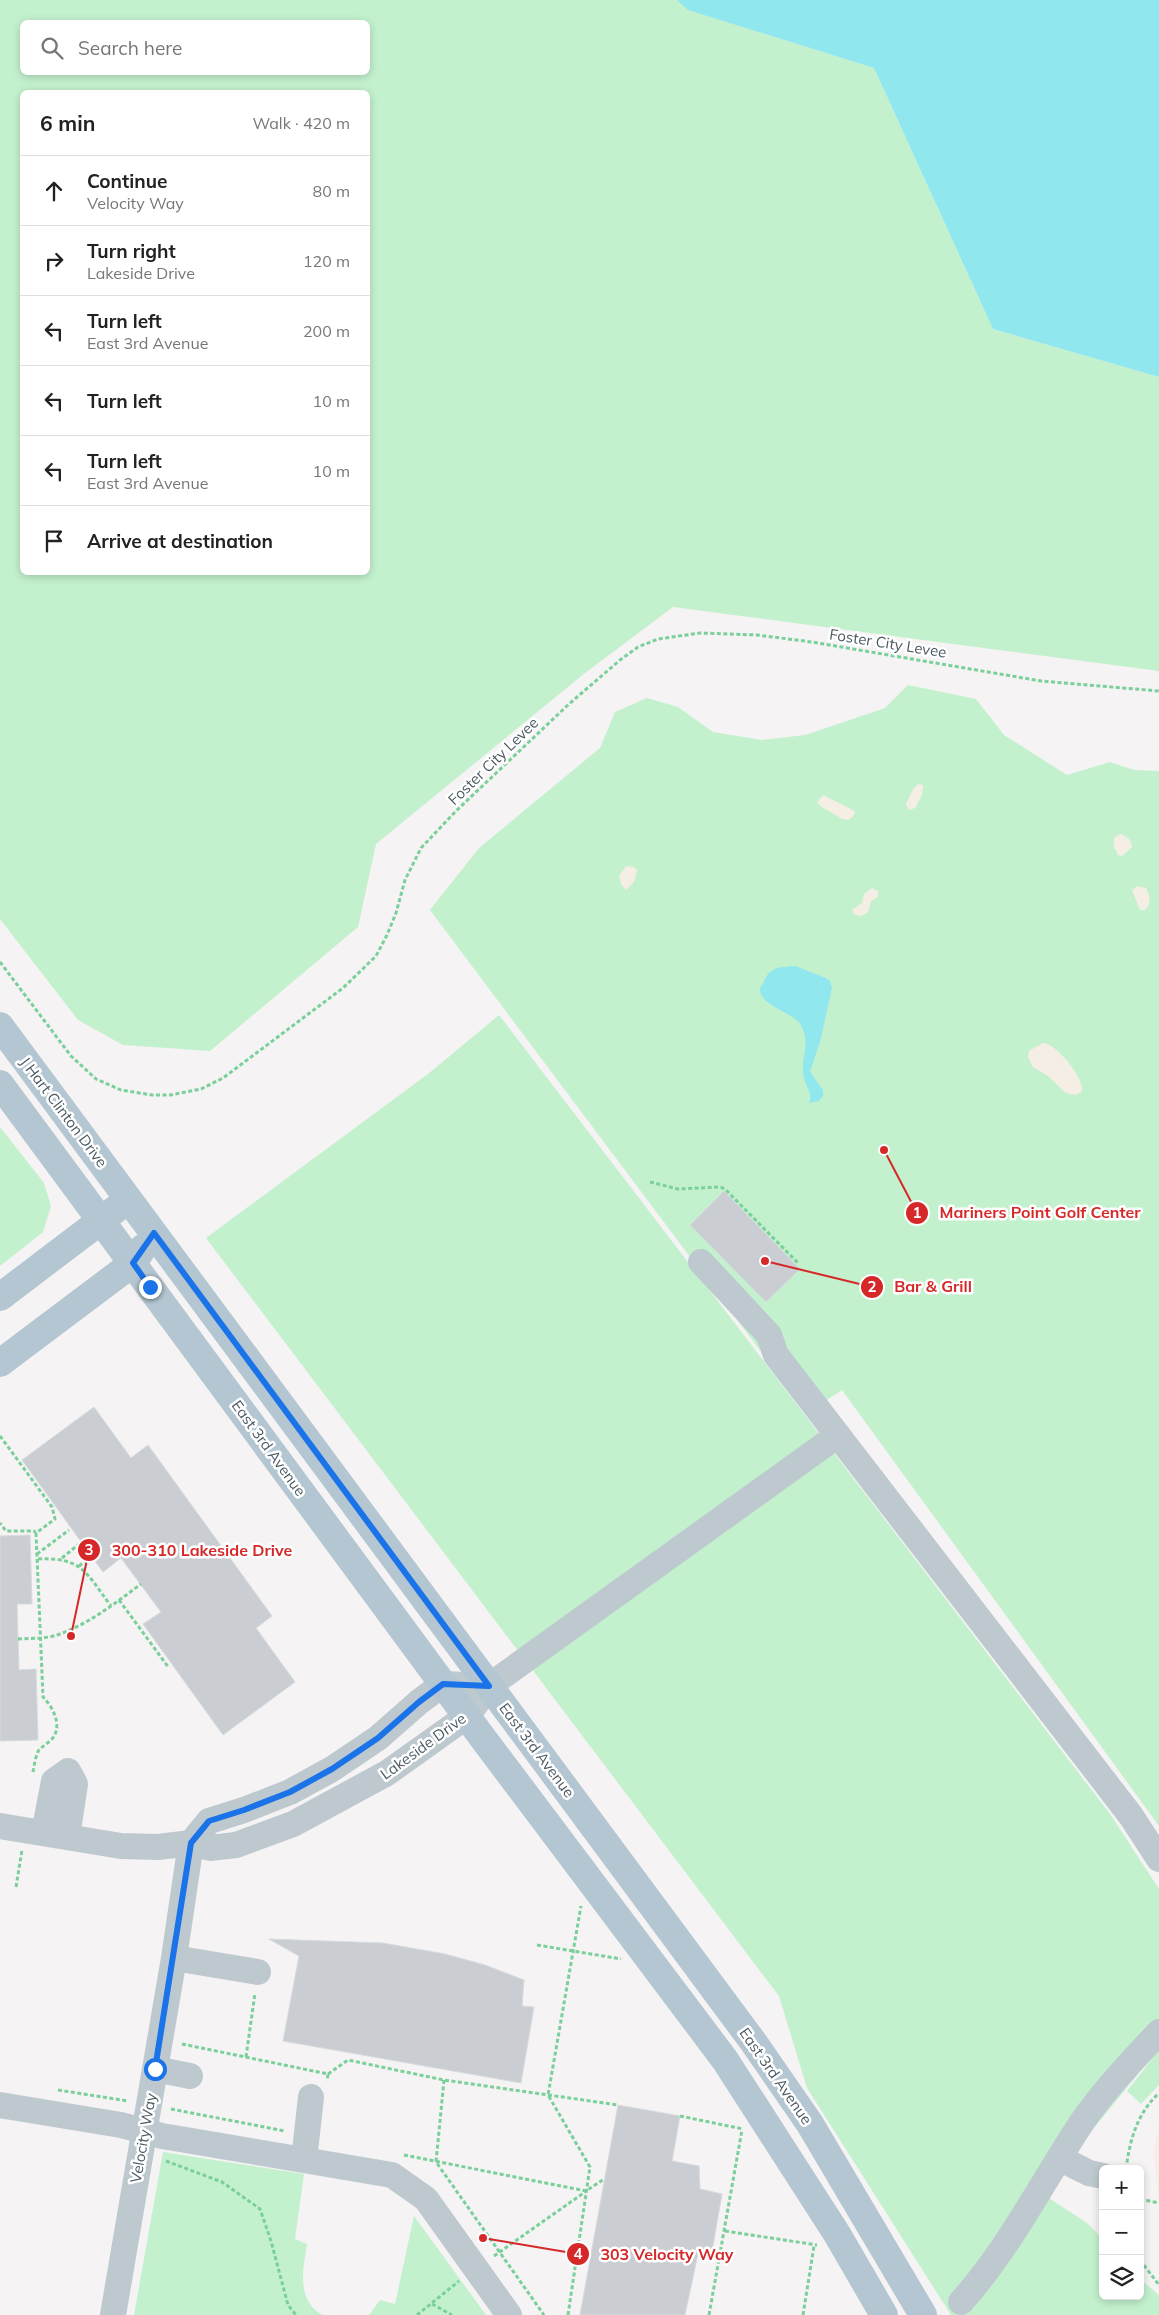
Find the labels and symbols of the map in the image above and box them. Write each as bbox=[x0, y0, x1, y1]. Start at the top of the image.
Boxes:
street label: Foster City Levee bbox=[828, 624, 948, 662]
street label: Foster City Levee bbox=[444, 713, 542, 809]
street label: J Hart Clinton Drive bbox=[16, 1053, 112, 1171]
callout: Mariners Point Golf Center bbox=[904, 1197, 1150, 1228]
text: Mariners Point Golf Center bbox=[940, 1202, 1141, 1222]
text: 1 bbox=[912, 1203, 922, 1222]
callout: Bar & Grill bbox=[859, 1271, 982, 1302]
route end bbox=[139, 1276, 162, 1299]
text: Bar & Grill bbox=[894, 1276, 972, 1296]
text: 2 bbox=[867, 1277, 877, 1296]
street label: East 3rd Avenue bbox=[228, 1396, 310, 1500]
callout: 300-310 Lakeside Drive bbox=[77, 1535, 302, 1566]
text: 3 bbox=[84, 1540, 94, 1559]
text: 300-310 Lakeside Drive bbox=[112, 1540, 293, 1560]
street label: East 3rd Avenue bbox=[495, 1699, 579, 1801]
street label: Lakeside Drive bbox=[376, 1709, 470, 1783]
street label: East 3rd Avenue bbox=[736, 2024, 816, 2128]
route start bbox=[144, 2058, 167, 2081]
street label: Velocity Way bbox=[126, 2092, 160, 2184]
callout: 303 Velocity Way bbox=[565, 2238, 743, 2269]
text: 4 bbox=[573, 2244, 583, 2263]
text: 303 Velocity Way bbox=[600, 2244, 734, 2264]

